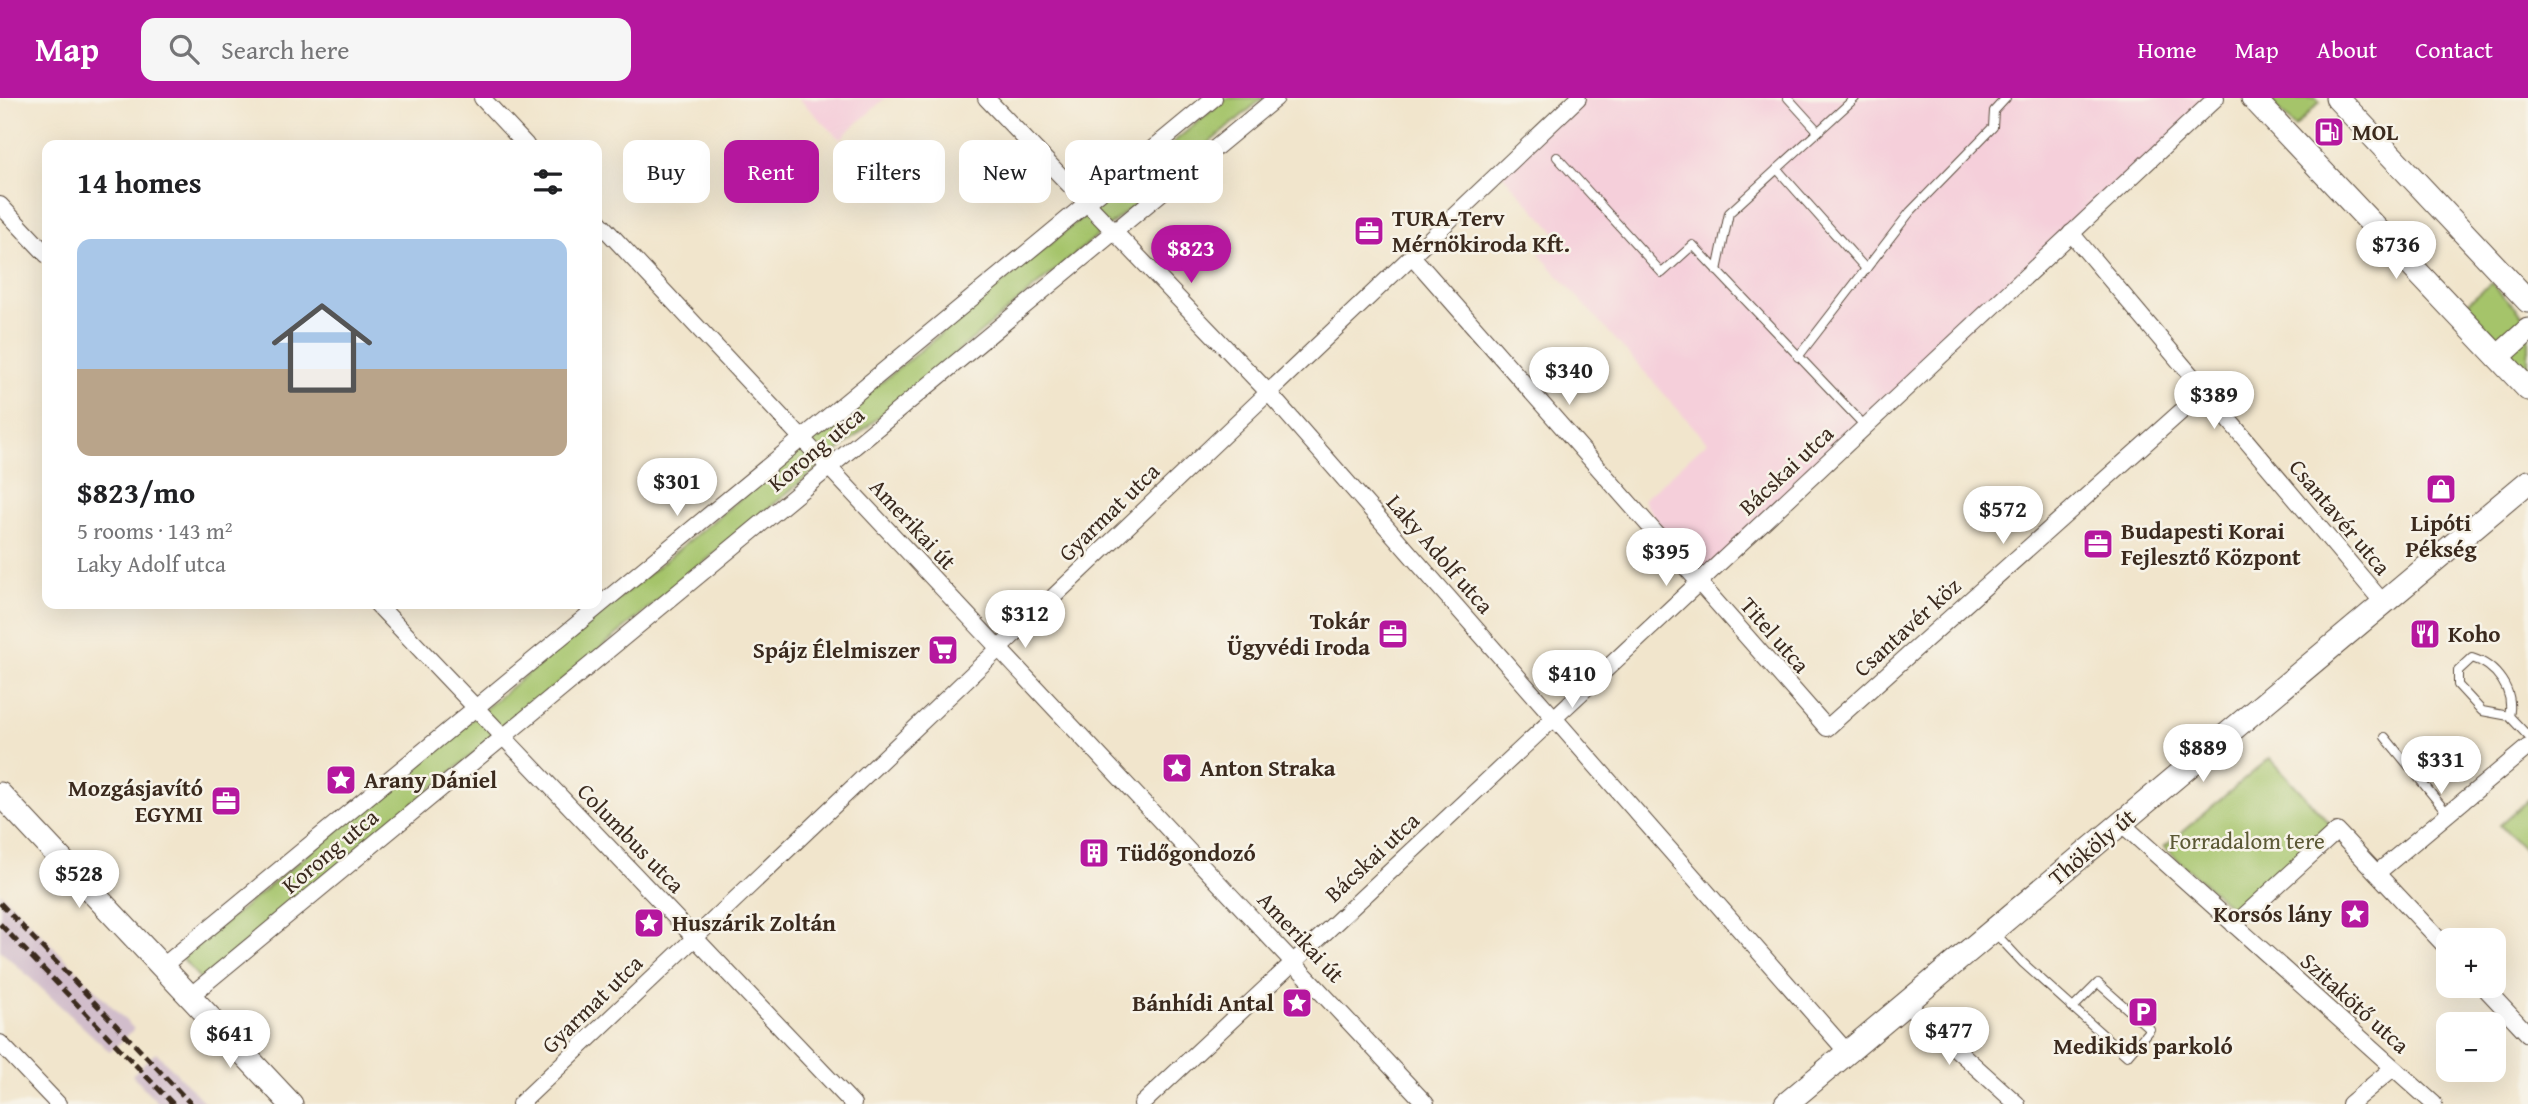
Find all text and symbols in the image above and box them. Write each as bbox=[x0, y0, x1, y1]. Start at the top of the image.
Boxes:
search box bbox=[141, 18, 631, 81]
text: Map bbox=[35, 25, 99, 73]
icon: search bbox=[165, 30, 203, 68]
text: Search here bbox=[221, 30, 349, 69]
text: Home bbox=[2138, 32, 2197, 67]
text: Map bbox=[2235, 32, 2279, 67]
text: About bbox=[2317, 32, 2377, 67]
text: Contact bbox=[2415, 32, 2493, 67]
fuel station icon: MOL bbox=[2312, 115, 2346, 149]
place label: MOL bbox=[2352, 115, 2398, 148]
chip: Buy bbox=[623, 140, 710, 203]
chip: Rent bbox=[724, 140, 819, 203]
chip: Filters bbox=[833, 140, 945, 203]
chip: New bbox=[959, 140, 1051, 203]
chip: Apartment bbox=[1065, 140, 1223, 203]
text: 14 homes bbox=[77, 160, 202, 204]
icon: filters bbox=[529, 163, 567, 201]
place label: TURA-Terv Mérnökiroda Kft. bbox=[1392, 201, 1570, 260]
office icon: TURA-Terv Mérnökiroda Kft. bbox=[1352, 214, 1386, 248]
pin: $736 bbox=[2355, 222, 2437, 281]
pin: $823 bbox=[1150, 226, 1232, 285]
text: $736 bbox=[2372, 227, 2420, 260]
text: $823 bbox=[1167, 231, 1215, 264]
icon: home bbox=[259, 285, 385, 411]
pin: $340 bbox=[1528, 348, 1610, 407]
text: $340 bbox=[1545, 353, 1593, 386]
pin: $389 bbox=[2173, 372, 2255, 431]
text: $389 bbox=[2190, 377, 2238, 410]
street label: Korong utca bbox=[760, 398, 871, 499]
street label: Bácskai utca bbox=[1731, 417, 1840, 522]
street label: Csantavér utca bbox=[2282, 451, 2399, 582]
street label: Gyarmat utca bbox=[1051, 455, 1167, 568]
pin: $301 bbox=[636, 458, 718, 518]
text: $301 bbox=[653, 464, 701, 497]
text: $823/mo bbox=[77, 470, 195, 514]
street label: Amerikai út bbox=[862, 471, 964, 577]
shop icon: Lipóti Pékség bbox=[2424, 472, 2458, 506]
pin: $572 bbox=[1962, 486, 2044, 546]
street label: Laky Adolf utca bbox=[1379, 487, 1502, 621]
text: $572 bbox=[1979, 492, 2027, 525]
place label: Lipóti Pékség bbox=[2405, 506, 2477, 565]
text: 5 rooms · 143 m² bbox=[77, 514, 232, 547]
place label: Budapesti Korai Fejlesztő Központ bbox=[2121, 514, 2301, 573]
office icon: Budapesti Korai Fejlesztő Központ bbox=[2081, 527, 2115, 561]
pin: $395 bbox=[1625, 528, 1707, 588]
text: $395 bbox=[1642, 534, 1690, 567]
text: Laky Adolf utca bbox=[77, 547, 226, 580]
street label: Csantavér köz bbox=[1846, 569, 1968, 684]
street label: Titel utca bbox=[1733, 589, 1818, 680]
pin: $312 bbox=[984, 590, 1066, 650]
text: $312 bbox=[1001, 596, 1049, 629]
place label: Tokár Ügyvédi Iroda bbox=[1227, 604, 1370, 663]
office icon: Tokár Ügyvédi Iroda bbox=[1376, 617, 1410, 651]
restaurant icon: Koho bbox=[2408, 617, 2442, 651]
place label: Koho bbox=[2448, 617, 2501, 650]
place label: Spájz Élelmiszer bbox=[753, 633, 920, 666]
supermarket icon: Spájz Élelmiszer bbox=[926, 633, 960, 667]
pin: $410 bbox=[1531, 650, 1613, 710]
text: $410 bbox=[1548, 656, 1596, 689]
pin: $889 bbox=[2162, 724, 2244, 784]
text: $889 bbox=[2179, 730, 2227, 763]
pin: $331 bbox=[2400, 736, 2482, 796]
text: $331 bbox=[2417, 742, 2465, 775]
place icon: Anton Straka bbox=[1160, 751, 1194, 785]
place label: Anton Straka bbox=[1200, 751, 1336, 784]
place icon: Arany Dániel bbox=[324, 763, 358, 797]
place label: Arany Dániel bbox=[364, 763, 497, 796]
place label: Mozgásjavító EGYMI bbox=[68, 771, 203, 830]
street label: Columbus utca bbox=[570, 775, 693, 900]
office icon: Mozgásjavító EGYMI bbox=[209, 784, 243, 818]
street label: Korong utca bbox=[274, 800, 385, 901]
street label: Thököly út bbox=[2041, 800, 2142, 893]
street label: Bácskai utca bbox=[1317, 804, 1426, 909]
park label: Forradalom tere bbox=[2169, 824, 2325, 857]
building icon: Tüdőgondozó bbox=[1077, 836, 1111, 870]
place label: Tüdőgondozó bbox=[1117, 836, 1256, 869]
pin: $528 bbox=[38, 850, 120, 910]
text: $528 bbox=[55, 856, 103, 889]
street label: Amerikai út bbox=[1250, 884, 1352, 990]
place label: Korsós lány bbox=[2213, 897, 2332, 930]
place icon: Korsós lány bbox=[2338, 897, 2372, 931]
place icon: Huszárik Zoltán bbox=[632, 906, 666, 940]
place label: Huszárik Zoltán bbox=[672, 906, 836, 939]
map controls bbox=[2436, 928, 2506, 1082]
button: + bbox=[2436, 928, 2506, 998]
street label: Szitakötő utca bbox=[2293, 945, 2417, 1061]
street label: Gyarmat utca bbox=[534, 947, 650, 1060]
place label: Bánhídi Antal bbox=[1132, 986, 1274, 1019]
place icon: Bánhídi Antal bbox=[1280, 986, 1314, 1020]
parking icon: Medikids parkoló bbox=[2126, 995, 2160, 1029]
pin: $477 bbox=[1908, 1007, 1990, 1067]
pin: $641 bbox=[189, 1010, 271, 1070]
button: − bbox=[2436, 1012, 2506, 1082]
text: $477 bbox=[1925, 1013, 1973, 1046]
text: $641 bbox=[206, 1016, 254, 1049]
place label: Medikids parkoló bbox=[2053, 1029, 2233, 1062]

